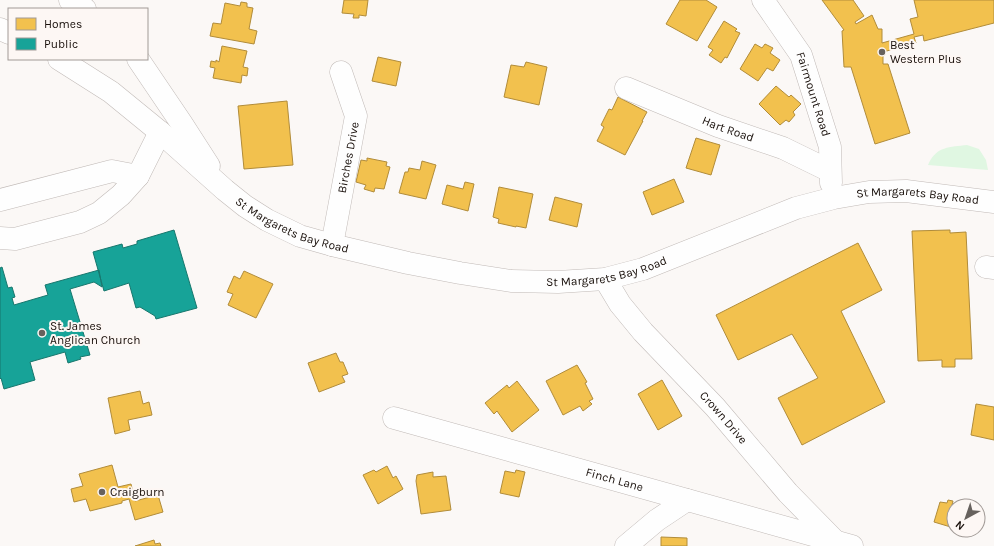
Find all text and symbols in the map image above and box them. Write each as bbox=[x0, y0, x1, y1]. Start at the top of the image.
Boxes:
legend bbox=[8, 8, 148, 60]
text: Homes bbox=[44, 17, 82, 31]
text: Public bbox=[44, 37, 78, 51]
place label: Best Western Plus bbox=[890, 38, 962, 66]
marker: Best Western Plus bbox=[877, 47, 887, 57]
street label: Fairmount Road bbox=[793, 50, 833, 138]
street label: Hart Road bbox=[700, 113, 756, 145]
street label: Birches Drive bbox=[335, 121, 362, 194]
street label: St Margarets Bay Road bbox=[855, 184, 980, 207]
street label: St Margarets Bay Road bbox=[233, 194, 350, 256]
street label: St Margarets Bay Road bbox=[546, 253, 669, 289]
place label: St. James Anglican Church bbox=[50, 319, 140, 347]
marker: St. James Anglican Church bbox=[37, 328, 47, 338]
street label: Crown Drive bbox=[697, 389, 750, 447]
street label: Finch Lane bbox=[584, 465, 645, 494]
place label: Craigburn bbox=[110, 485, 165, 499]
marker: Craigburn bbox=[97, 487, 107, 497]
north arrow bbox=[946, 498, 986, 538]
text: N bbox=[953, 518, 967, 533]

